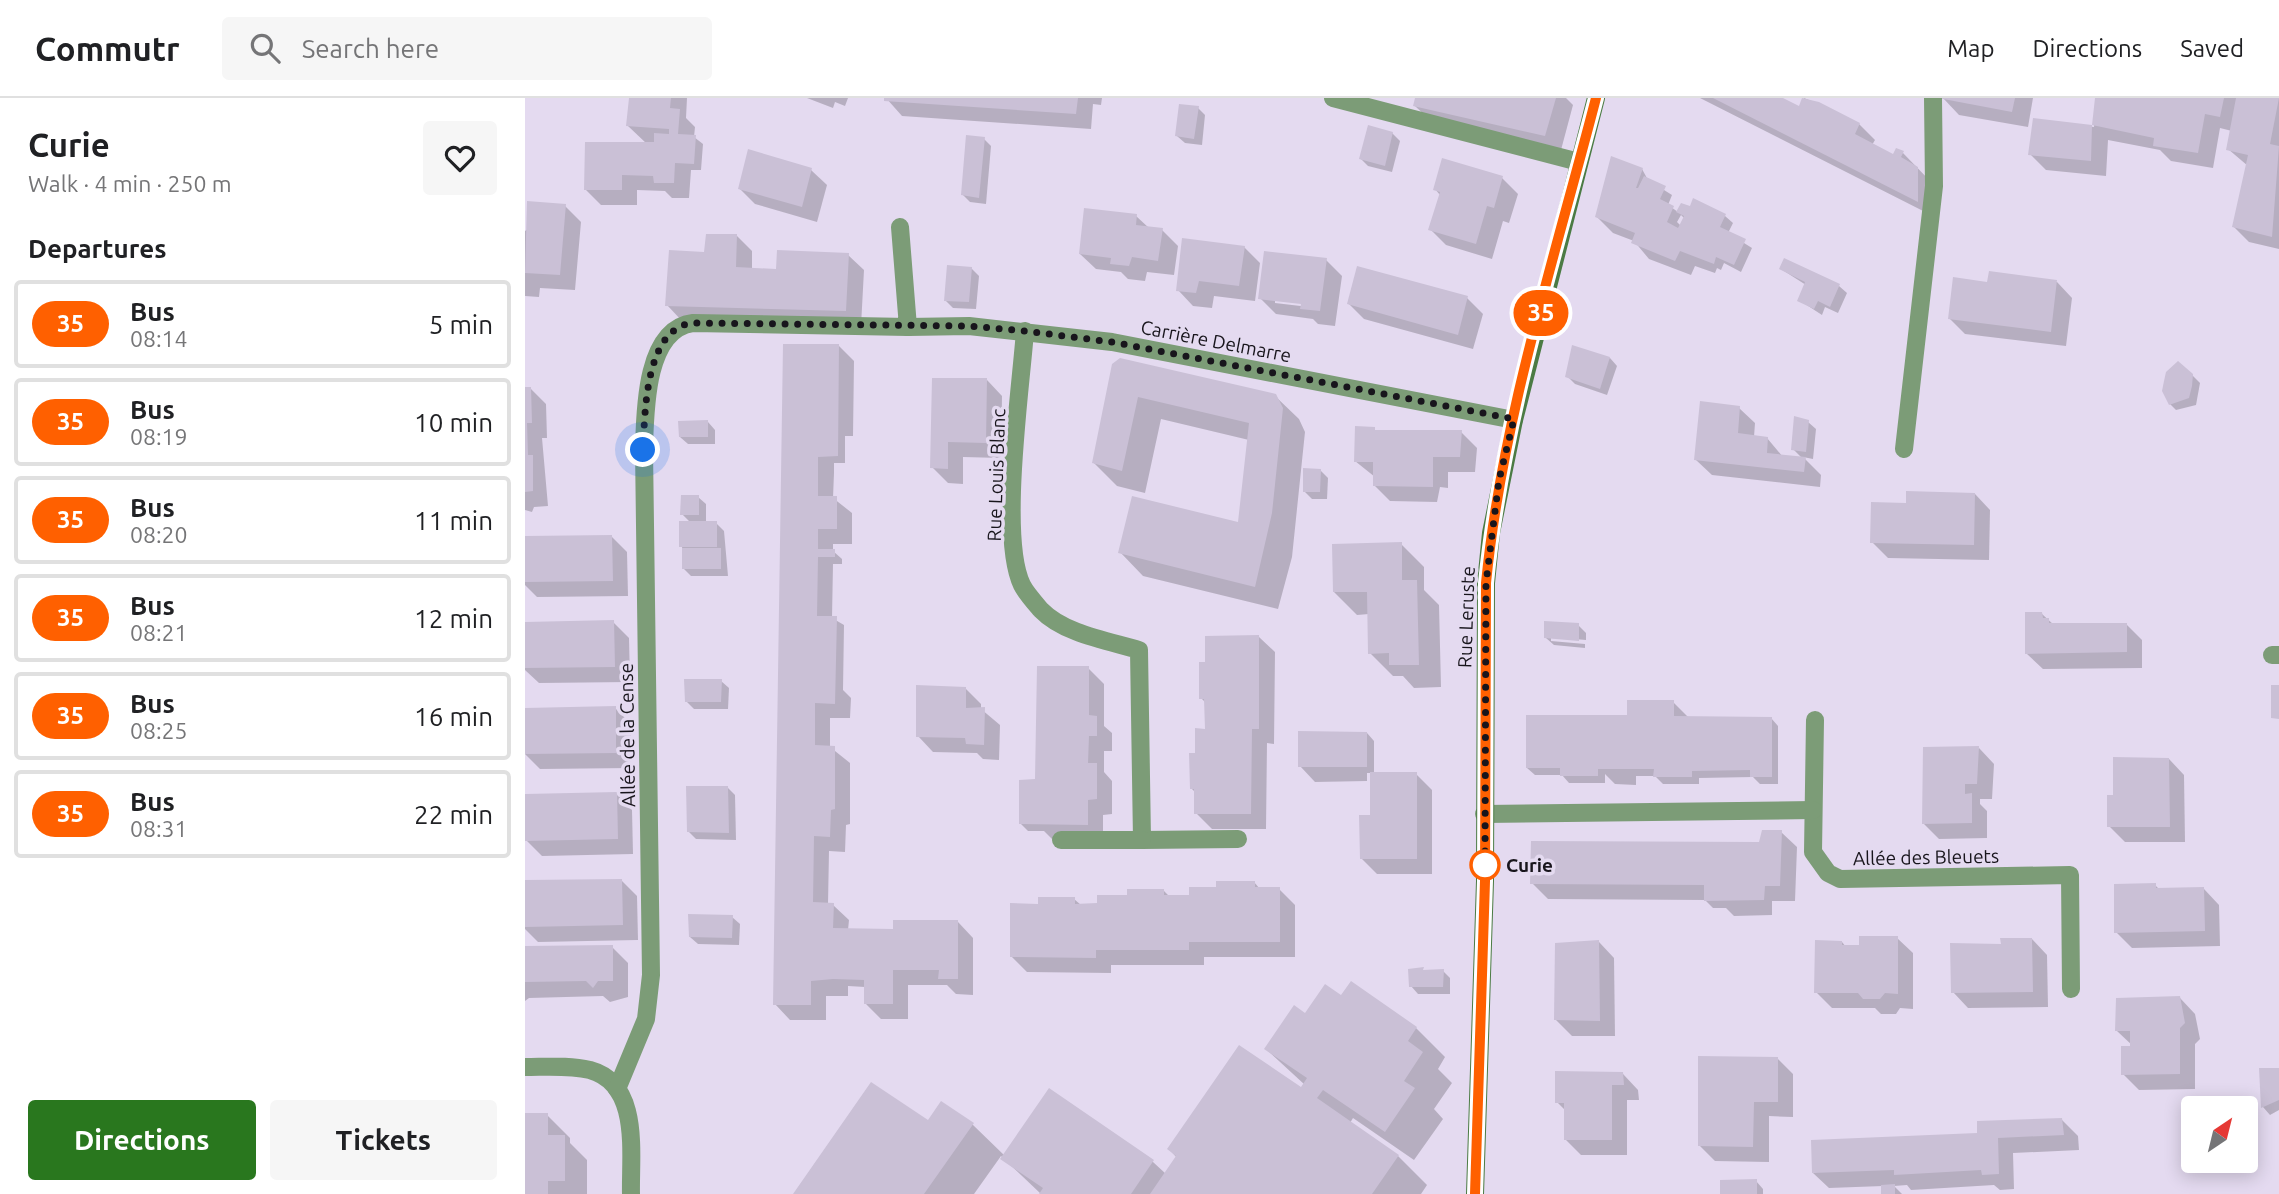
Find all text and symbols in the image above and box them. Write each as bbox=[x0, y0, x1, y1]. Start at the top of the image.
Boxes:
search box bbox=[222, 17, 712, 80]
icon: search bbox=[246, 29, 284, 67]
text: Commutr bbox=[35, 30, 180, 67]
text: Search here bbox=[302, 34, 439, 63]
text: Map bbox=[1947, 35, 1994, 62]
text: Directions bbox=[2032, 35, 2142, 62]
text: Saved bbox=[2180, 35, 2244, 62]
button: heart bbox=[423, 121, 497, 195]
text: Curie bbox=[28, 126, 110, 163]
text: Walk · 4 min · 250 m bbox=[28, 171, 232, 196]
text: Departures bbox=[28, 234, 166, 263]
line badge: 35 bbox=[1509, 290, 1573, 336]
text: Bus bbox=[130, 297, 175, 326]
text: 35 bbox=[1527, 299, 1555, 326]
text: 35 bbox=[57, 310, 84, 337]
text: 5 min bbox=[429, 310, 493, 339]
street label: Carrière Delmarre bbox=[1139, 316, 1293, 366]
text: 08:14 bbox=[130, 326, 188, 351]
text: Bus bbox=[130, 395, 175, 424]
text: 35 bbox=[57, 408, 84, 435]
text: 10 min bbox=[414, 408, 493, 437]
street label: Rue Louis Blanc bbox=[983, 408, 1009, 542]
text: 08:19 bbox=[130, 424, 188, 449]
your location bbox=[625, 432, 660, 467]
text: Bus bbox=[130, 493, 175, 522]
text: 35 bbox=[57, 506, 84, 533]
text: 11 min bbox=[414, 506, 493, 535]
text: 08:20 bbox=[130, 522, 188, 547]
street label: Rue Leruste bbox=[1453, 566, 1479, 668]
text: Bus bbox=[130, 591, 175, 620]
text: 35 bbox=[57, 604, 84, 631]
text: 12 min bbox=[414, 604, 493, 633]
text: 08:21 bbox=[130, 620, 188, 645]
street label: Allée de la Cense bbox=[615, 663, 639, 807]
text: Bus bbox=[130, 689, 175, 718]
text: 35 bbox=[57, 702, 84, 729]
text: 16 min bbox=[414, 702, 493, 731]
text: 08:25 bbox=[130, 718, 188, 743]
text: Bus bbox=[130, 787, 175, 816]
text: 35 bbox=[57, 800, 84, 827]
text: 22 min bbox=[414, 800, 493, 829]
text: 08:31 bbox=[130, 816, 188, 841]
street label: Allée des Bleuets bbox=[1853, 845, 1999, 869]
marker: Curie bbox=[1470, 850, 1500, 880]
place label: Curie bbox=[1506, 854, 1553, 876]
north arrow bbox=[2181, 1096, 2257, 1172]
map controls bbox=[2181, 1096, 2258, 1173]
button: Directions bbox=[28, 1100, 256, 1180]
button: Tickets bbox=[270, 1100, 497, 1180]

